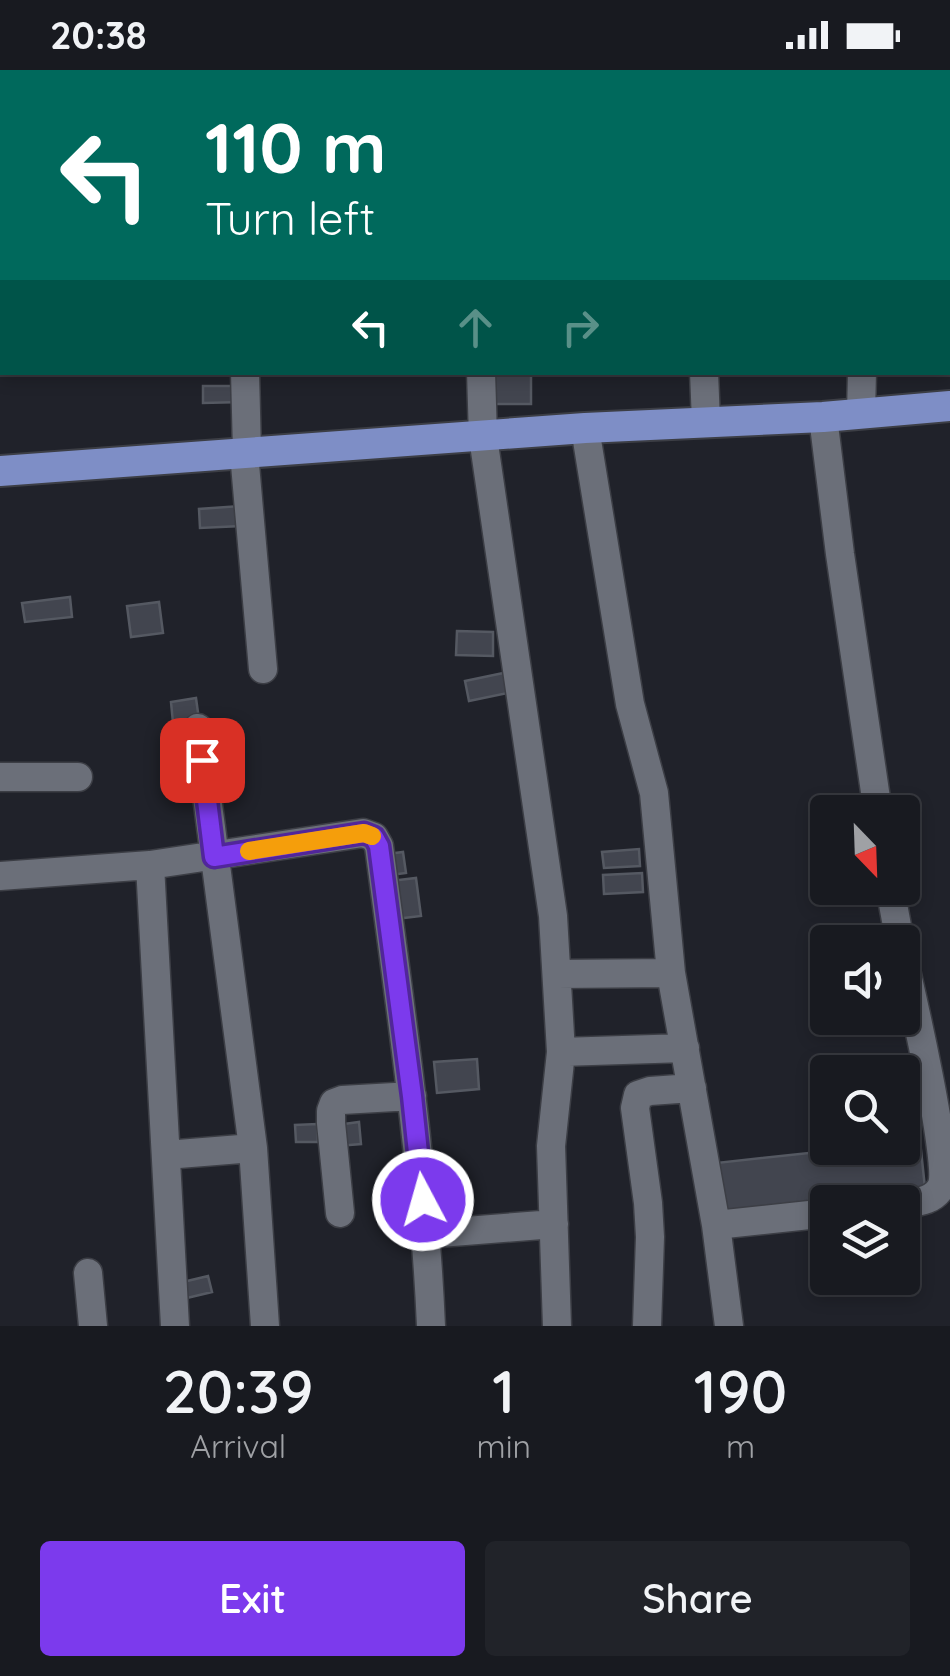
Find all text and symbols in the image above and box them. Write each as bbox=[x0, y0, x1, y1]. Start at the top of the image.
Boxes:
text: 20:38 bbox=[50, 11, 147, 59]
text: 110 m bbox=[205, 103, 387, 191]
icon: left bbox=[40, 110, 170, 240]
text: Turn left bbox=[205, 190, 375, 246]
icon: left bbox=[343, 300, 398, 355]
icon: ahead bbox=[448, 300, 503, 355]
icon: right bbox=[553, 300, 608, 355]
pin bbox=[160, 718, 245, 803]
icon: arrive bbox=[175, 733, 230, 788]
north arrow bbox=[810, 795, 920, 905]
map controls bbox=[810, 795, 920, 1295]
button: sound bbox=[810, 925, 920, 1035]
button: search bbox=[810, 1055, 920, 1165]
position arrow bbox=[371, 1148, 475, 1252]
button: layers bbox=[810, 1185, 920, 1295]
text: 20:39 bbox=[163, 1353, 314, 1428]
text: 1 bbox=[492, 1353, 515, 1428]
text: 190 bbox=[694, 1353, 787, 1428]
text: Arrival bbox=[190, 1426, 286, 1466]
text: min bbox=[476, 1426, 531, 1466]
text: m bbox=[726, 1426, 755, 1466]
button: Exit bbox=[40, 1541, 465, 1656]
button: Share bbox=[485, 1541, 910, 1656]

